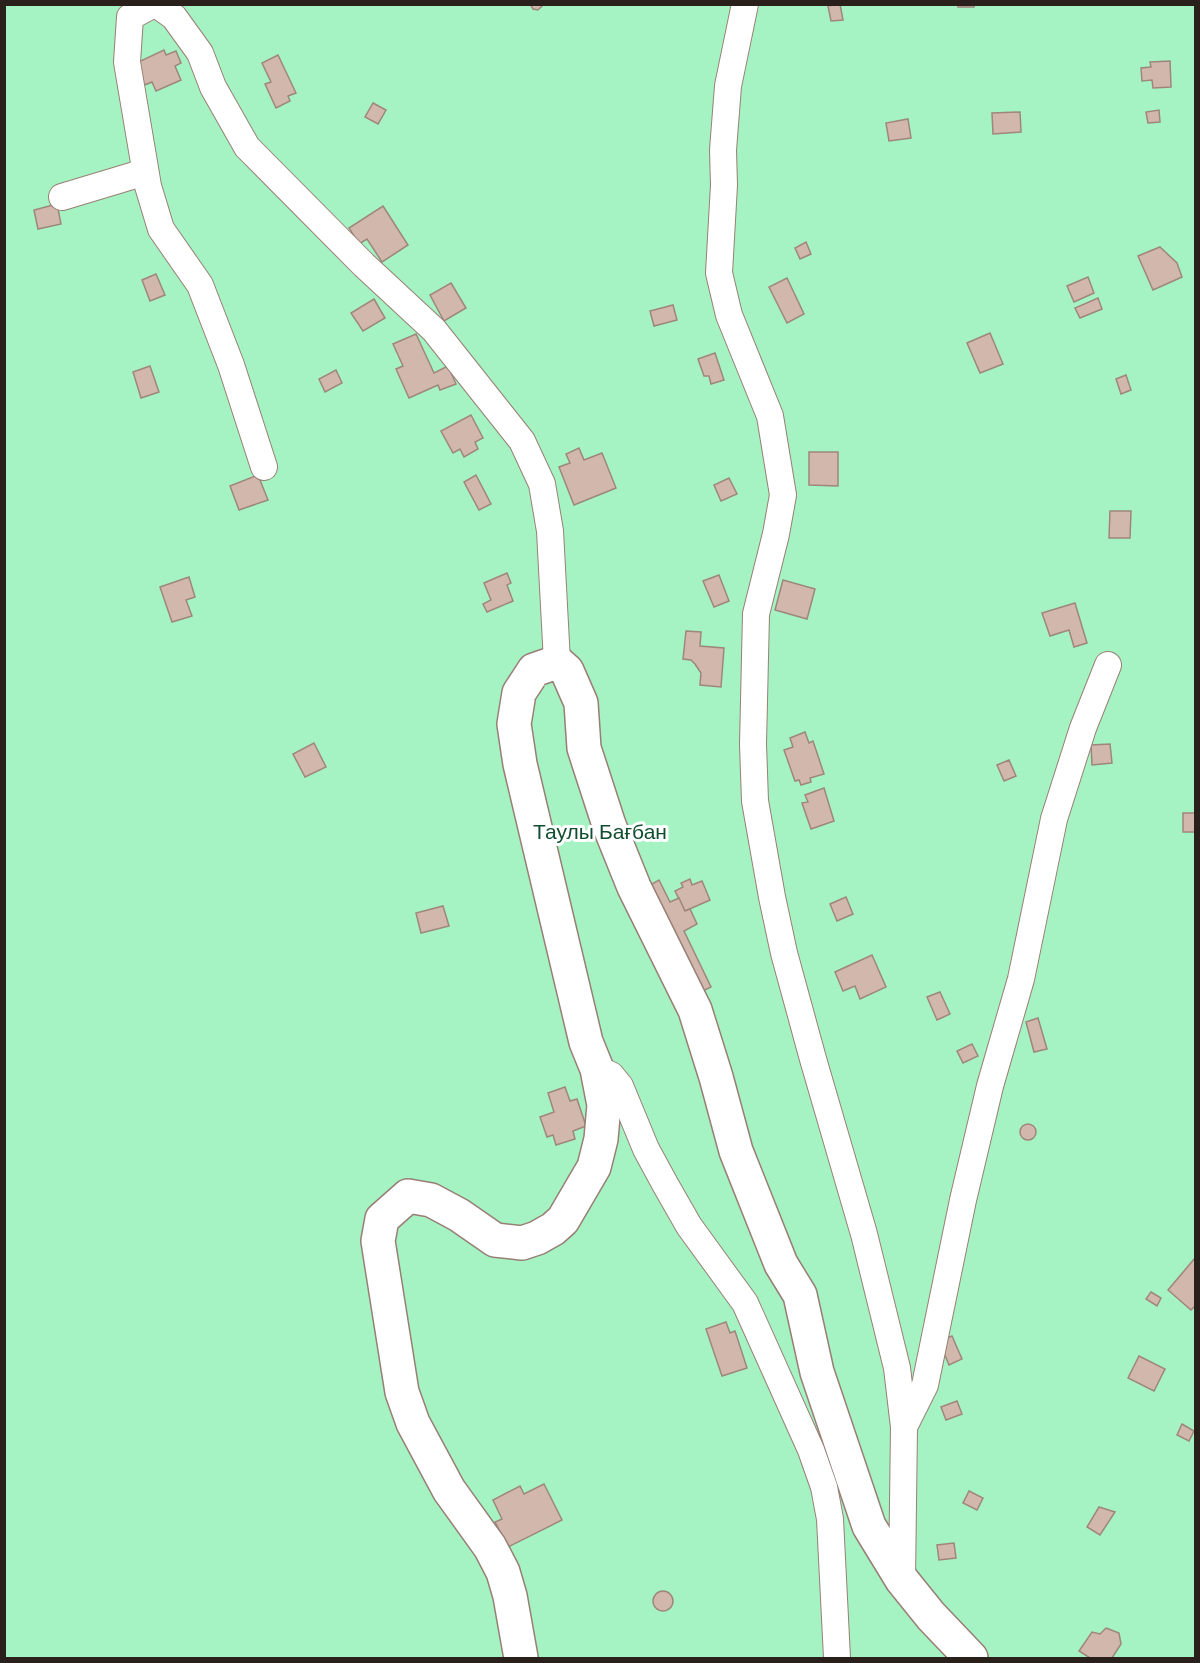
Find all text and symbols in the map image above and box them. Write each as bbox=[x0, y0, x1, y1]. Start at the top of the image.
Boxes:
park label: Таулы Бағбан bbox=[533, 819, 667, 844]

